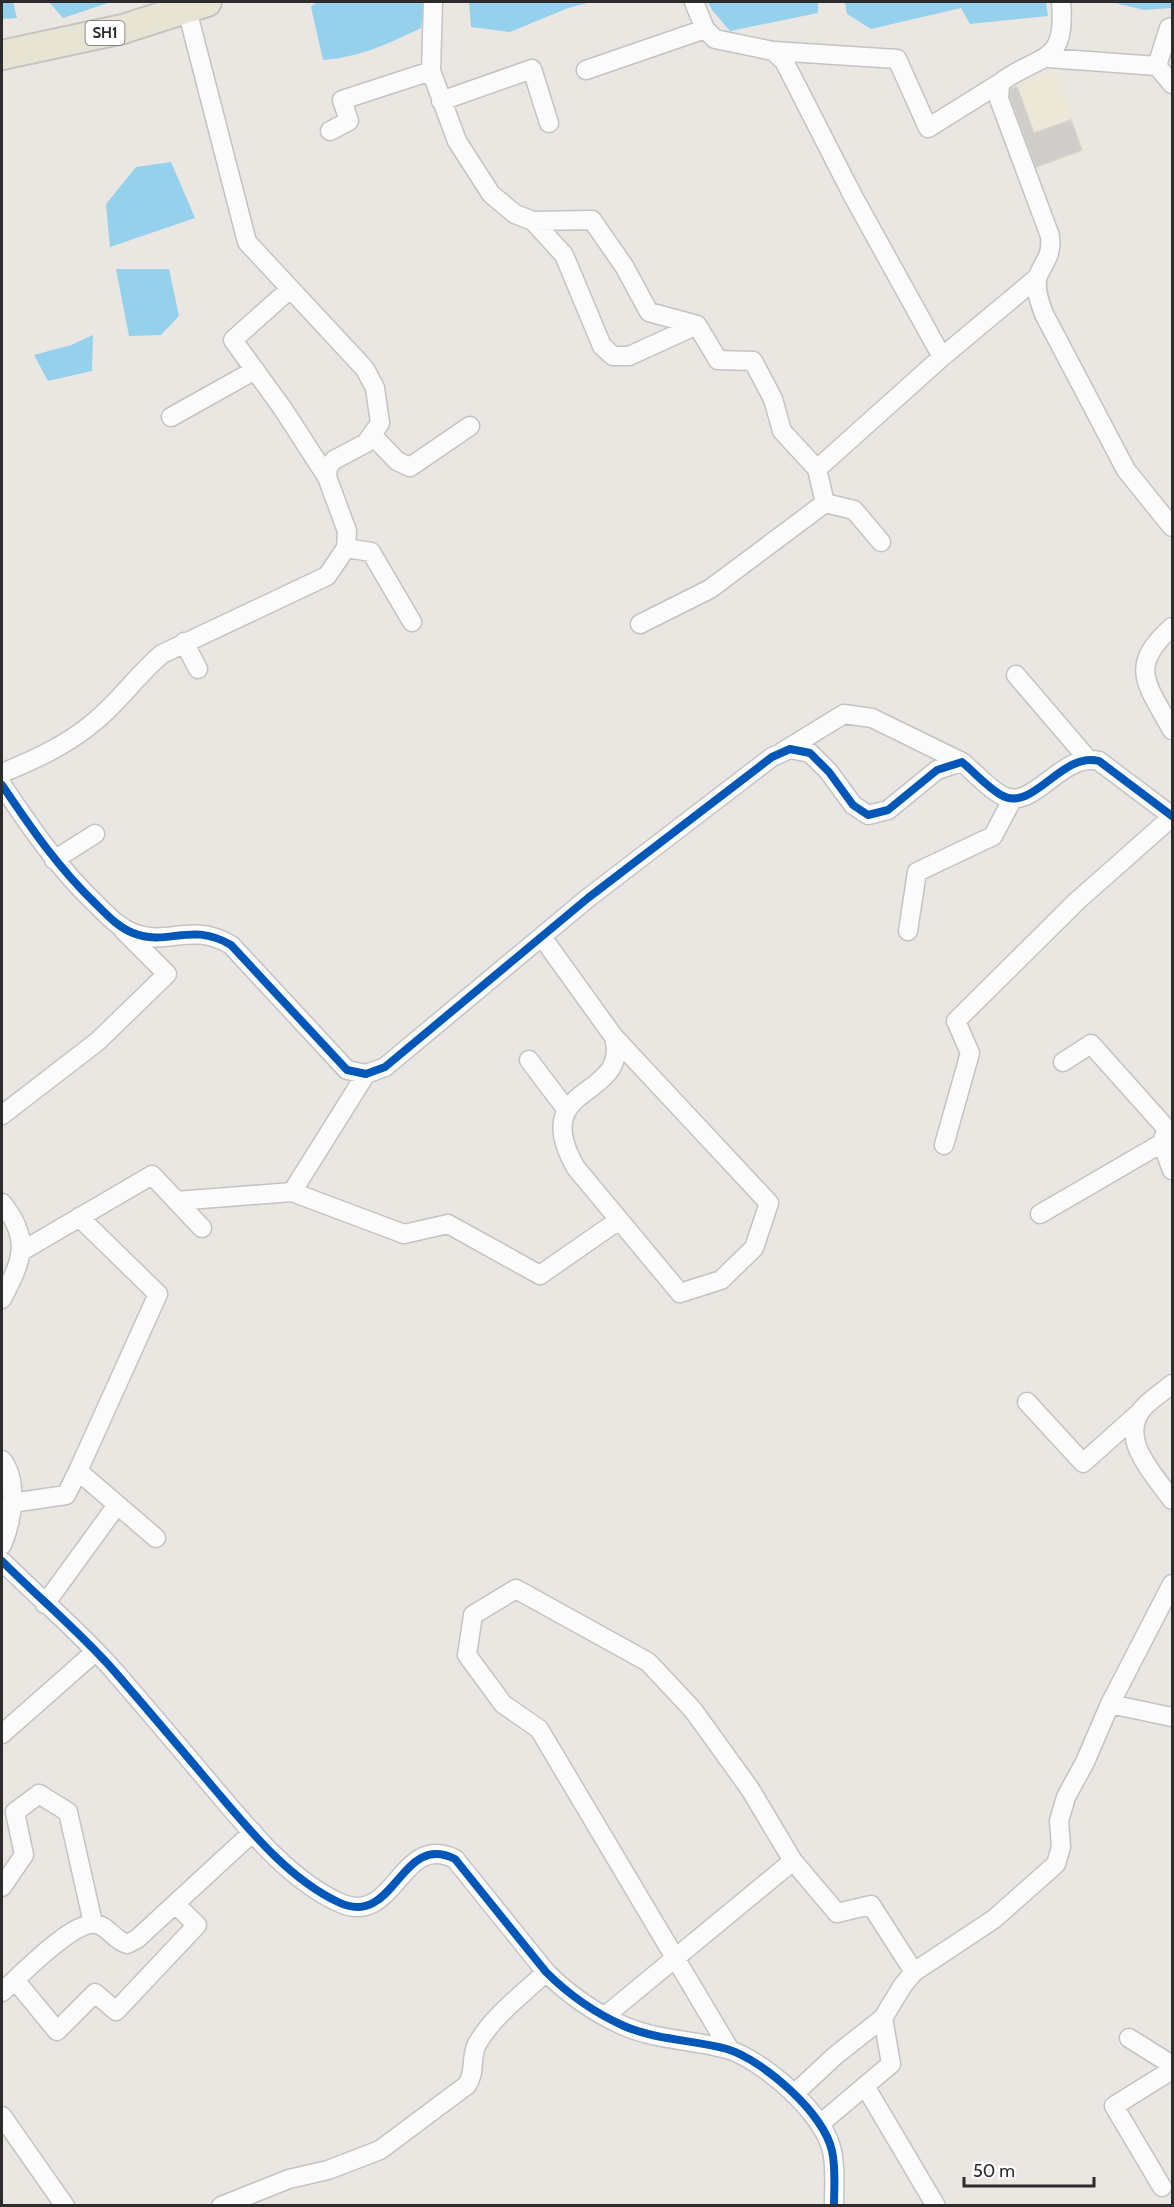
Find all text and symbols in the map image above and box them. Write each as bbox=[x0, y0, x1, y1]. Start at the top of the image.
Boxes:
road number: SH1 bbox=[86, 21, 124, 45]
scale bar bbox=[964, 2150, 1094, 2188]
text: 50 m bbox=[973, 2160, 1015, 2182]

